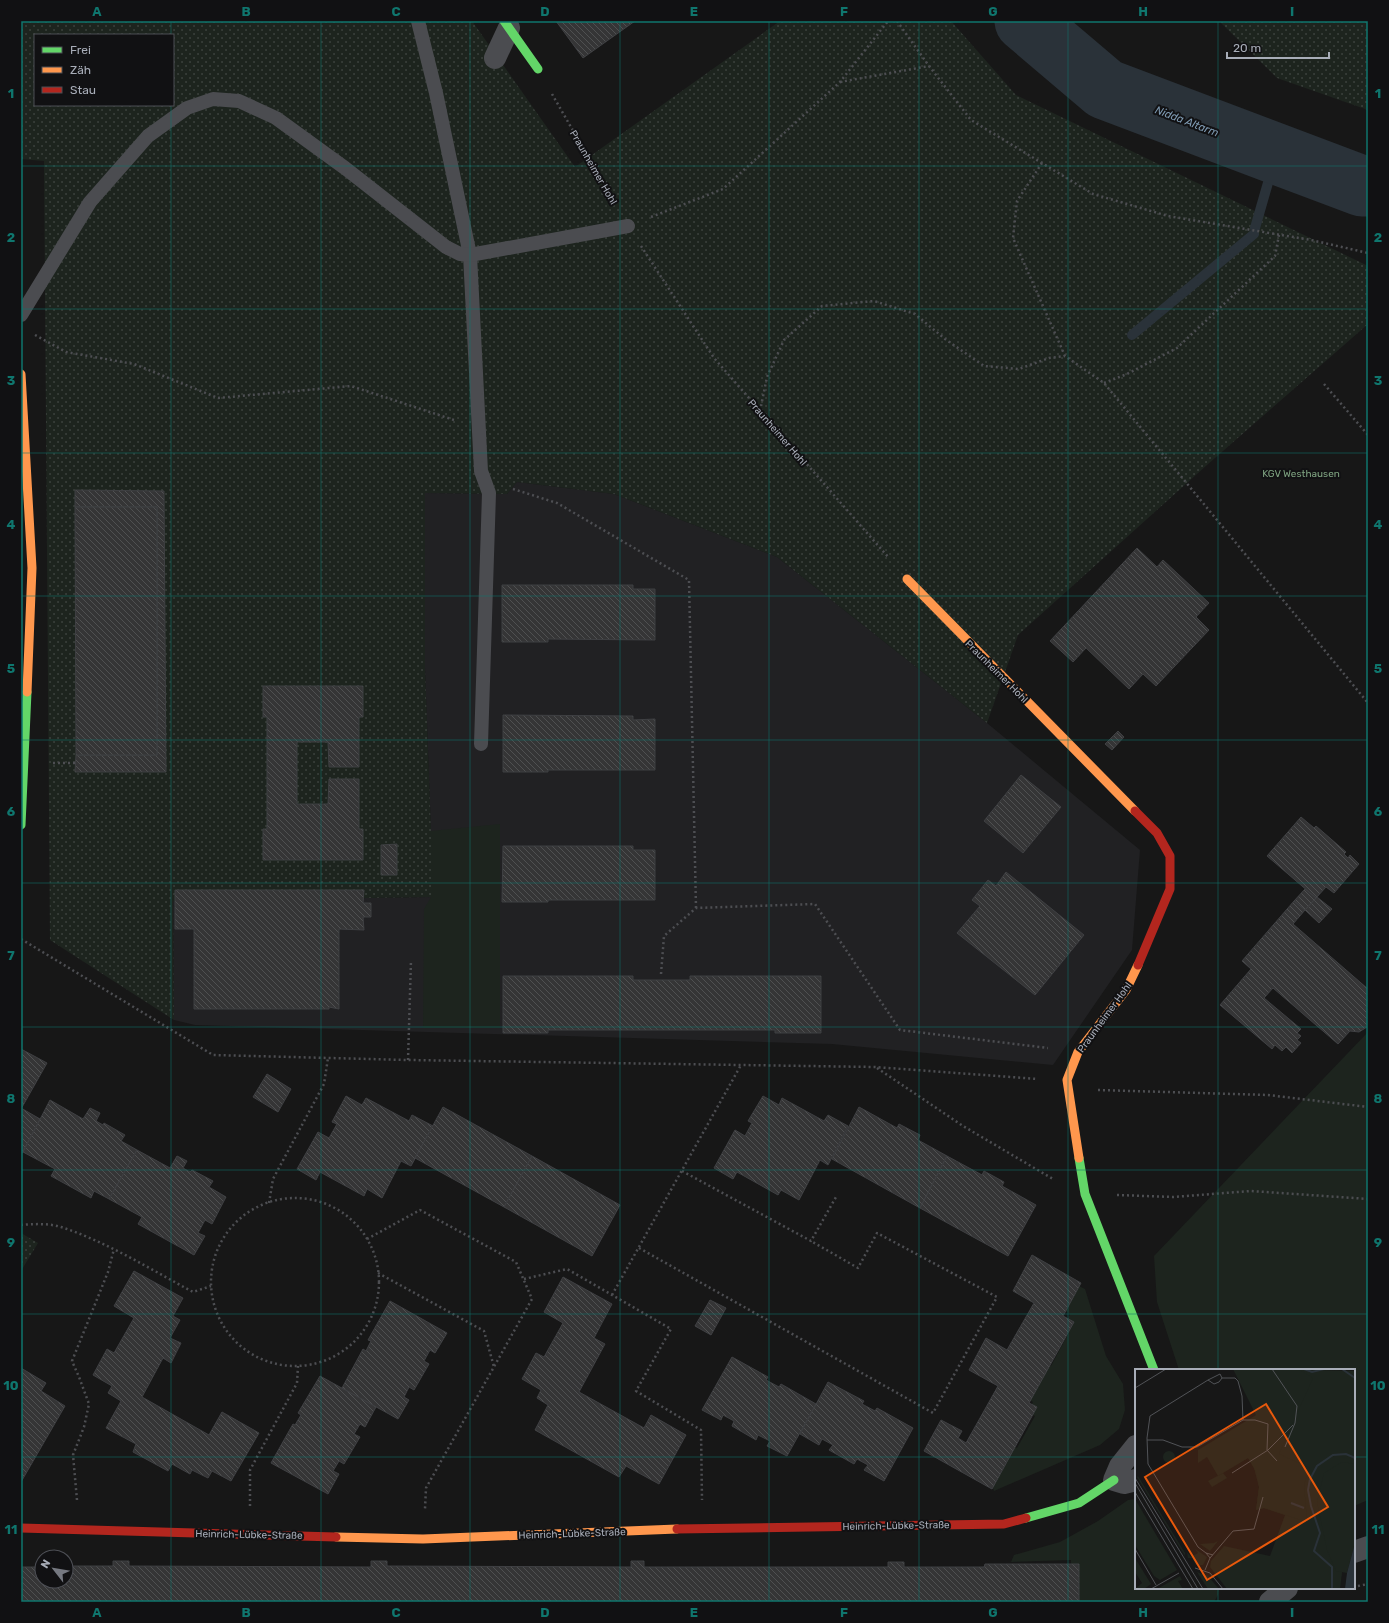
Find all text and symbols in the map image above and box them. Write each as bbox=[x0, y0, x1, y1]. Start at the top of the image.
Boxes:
text: A bbox=[92, 4, 102, 19]
text: B bbox=[241, 4, 251, 19]
text: C bbox=[391, 4, 401, 19]
text: D bbox=[540, 4, 550, 19]
text: E bbox=[690, 4, 698, 19]
text: F bbox=[840, 4, 848, 19]
text: G bbox=[988, 4, 998, 19]
text: H bbox=[1138, 4, 1148, 19]
text: I bbox=[1290, 4, 1294, 19]
legend bbox=[34, 34, 174, 106]
scale bar bbox=[1227, 34, 1329, 60]
text: 20 m bbox=[1233, 41, 1261, 55]
text: Frei bbox=[70, 43, 91, 57]
text: Zäh bbox=[70, 63, 91, 77]
text: Stau bbox=[70, 83, 96, 97]
text: 1 bbox=[8, 86, 14, 101]
text: 1 bbox=[1375, 86, 1381, 101]
water label: Nidda Altarm bbox=[1153, 103, 1221, 140]
street label: Praunheimer Hohl bbox=[567, 128, 619, 207]
text: 2 bbox=[7, 230, 15, 245]
text: 2 bbox=[1374, 230, 1382, 245]
text: 3 bbox=[7, 373, 16, 388]
text: 3 bbox=[1374, 373, 1383, 388]
street label: Praunheimer Hohl bbox=[745, 397, 809, 468]
park label: KGV Westhausen bbox=[1262, 468, 1340, 480]
text: 4 bbox=[7, 517, 16, 532]
text: 4 bbox=[1374, 517, 1383, 532]
street label: Praunheimer Hohl bbox=[962, 638, 1030, 706]
text: 5 bbox=[7, 661, 15, 676]
text: 5 bbox=[1374, 661, 1382, 676]
text: 6 bbox=[7, 804, 16, 819]
text: 6 bbox=[1374, 804, 1383, 819]
text: 7 bbox=[7, 948, 15, 963]
text: 7 bbox=[1374, 948, 1382, 963]
street label: Praunheimer Hohl bbox=[1075, 980, 1134, 1055]
text: 8 bbox=[7, 1091, 16, 1106]
text: 8 bbox=[1374, 1091, 1383, 1106]
text: 9 bbox=[7, 1235, 15, 1250]
text: 9 bbox=[1374, 1235, 1382, 1250]
inset map bbox=[1135, 1369, 1355, 1589]
text: 10 bbox=[3, 1378, 19, 1393]
text: 10 bbox=[1370, 1378, 1386, 1393]
street label: Heinrich-Lübke-Straße bbox=[842, 1519, 950, 1533]
text: 11 bbox=[5, 1522, 17, 1537]
text: 11 bbox=[1372, 1522, 1384, 1537]
street label: Heinrich-Lübke-Straße bbox=[518, 1526, 626, 1542]
street label: Heinrich-Lübke-Straße bbox=[195, 1528, 303, 1542]
north arrow bbox=[34, 1549, 74, 1589]
text: N bbox=[38, 1557, 54, 1571]
text: A bbox=[92, 1605, 102, 1620]
text: B bbox=[241, 1605, 251, 1620]
text: C bbox=[391, 1605, 401, 1620]
text: D bbox=[540, 1605, 550, 1620]
text: E bbox=[690, 1605, 698, 1620]
text: F bbox=[840, 1605, 848, 1620]
text: G bbox=[988, 1605, 998, 1620]
text: H bbox=[1138, 1605, 1148, 1620]
text: I bbox=[1290, 1605, 1294, 1620]

